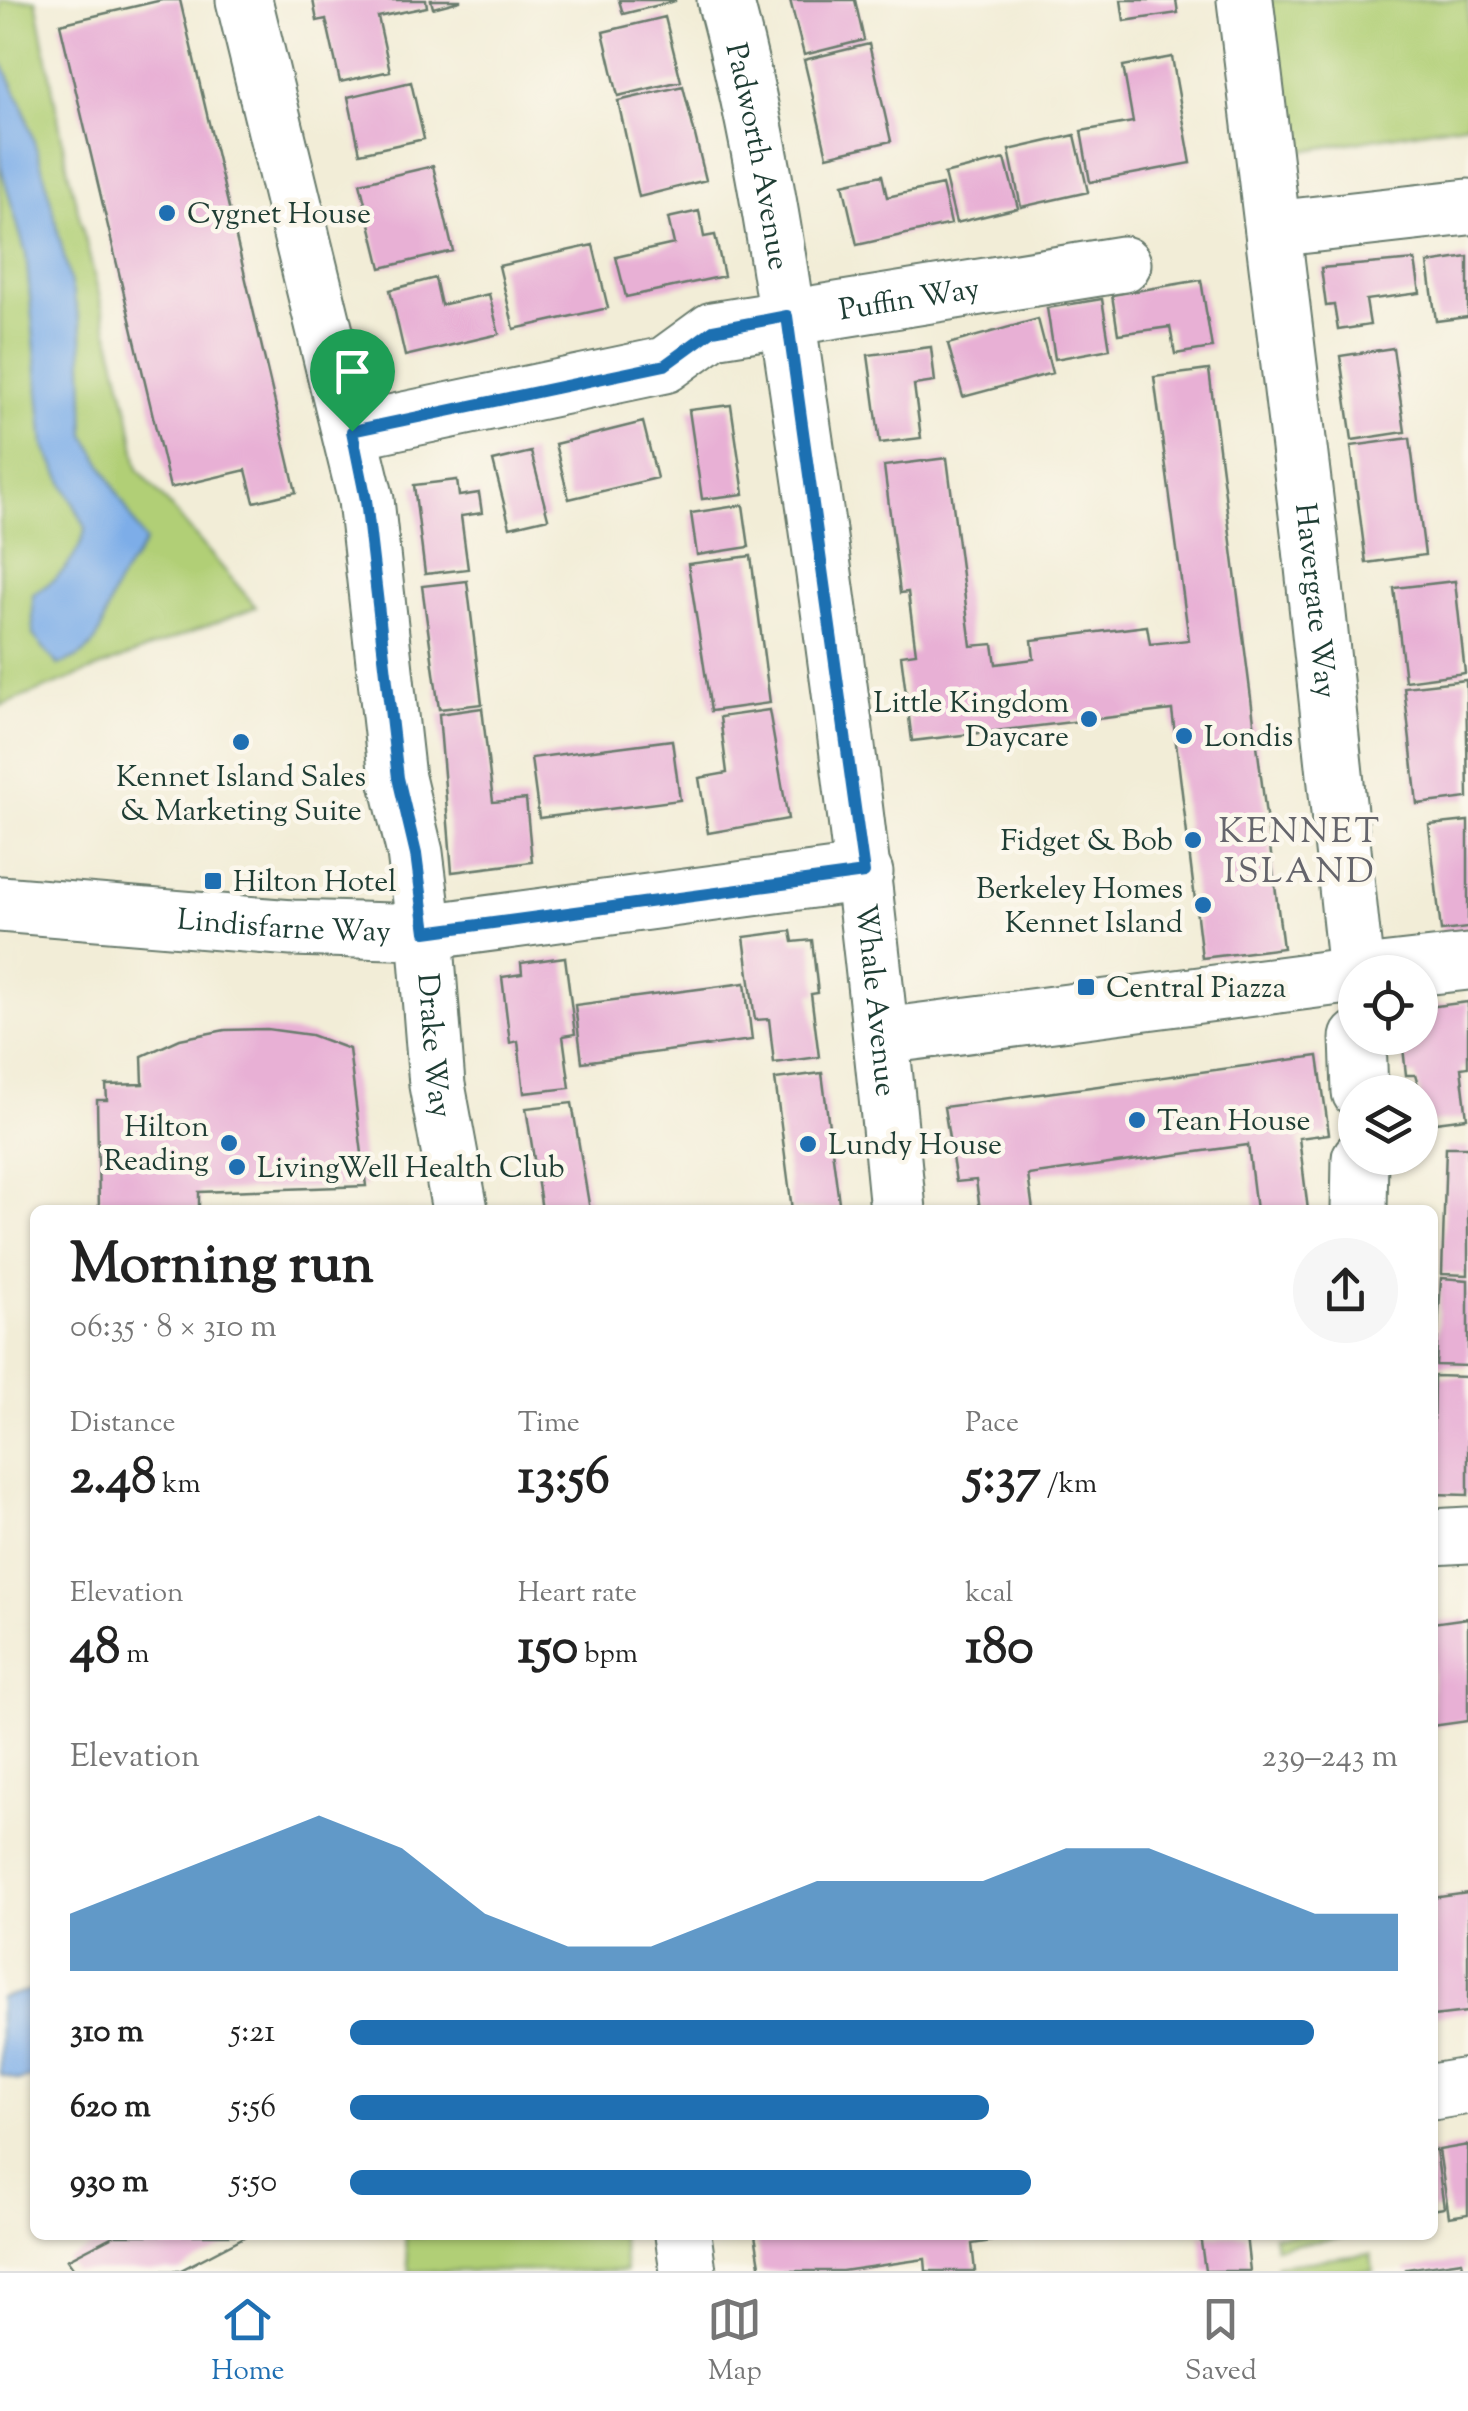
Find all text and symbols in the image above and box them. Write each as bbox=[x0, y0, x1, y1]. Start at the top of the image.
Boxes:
street label: Padworth Avenue bbox=[713, 39, 799, 273]
place label: Cygnet House bbox=[187, 194, 371, 237]
marker: Cygnet House bbox=[156, 202, 178, 224]
street label: Puffin Way bbox=[836, 268, 983, 333]
pin bbox=[310, 329, 395, 432]
icon: arrive bbox=[325, 344, 380, 399]
street label: Havergate Way bbox=[1282, 501, 1346, 701]
place label: Little Kingdom Daycare bbox=[874, 683, 1069, 760]
marker: Little Kingdom Daycare bbox=[1078, 708, 1100, 730]
place label: Londis bbox=[1204, 717, 1293, 760]
marker: Londis bbox=[1173, 725, 1195, 747]
marker: Kennet Island Sales & Marketing Suite bbox=[230, 731, 252, 753]
place label: Kennet Island Sales & Marketing Suite bbox=[116, 757, 366, 834]
district label: KENNET ISLAND bbox=[1218, 808, 1382, 899]
place label: Fidget & Bob bbox=[1001, 821, 1173, 864]
marker: Fidget & Bob bbox=[1182, 829, 1204, 851]
place label: Hilton Hotel bbox=[233, 862, 397, 905]
place label: Berkeley Homes Kennet Island bbox=[976, 869, 1183, 946]
marker: Hilton Hotel bbox=[202, 870, 224, 892]
marker: Berkeley Homes Kennet Island bbox=[1192, 894, 1214, 916]
street label: Lindisfarne Way bbox=[175, 900, 392, 955]
street label: Whale Avenue bbox=[842, 902, 906, 1099]
map controls bbox=[1338, 955, 1438, 1175]
button: locate bbox=[1338, 955, 1438, 1055]
place label: Central Piazza bbox=[1106, 968, 1286, 1011]
street label: Drake Way bbox=[404, 972, 462, 1122]
marker: Central Piazza bbox=[1075, 976, 1097, 998]
button: layers bbox=[1338, 1075, 1438, 1175]
place label: Tean House bbox=[1157, 1101, 1311, 1144]
place label: Hilton Reading bbox=[103, 1107, 209, 1184]
marker: Tean House bbox=[1126, 1109, 1148, 1131]
place label: Lundy House bbox=[828, 1125, 1002, 1168]
marker: Hilton Reading bbox=[218, 1132, 240, 1154]
marker: Lundy House bbox=[797, 1133, 819, 1155]
place label: LivingWell Health Club bbox=[257, 1148, 565, 1191]
marker: LivingWell Health Club bbox=[226, 1156, 248, 1178]
text: Morning run bbox=[70, 1228, 374, 1307]
button: share bbox=[1293, 1238, 1398, 1343]
text: 06:35 · 8 × 310 m bbox=[70, 1305, 277, 1351]
text: Distance bbox=[70, 1404, 176, 1444]
text: Time bbox=[518, 1404, 580, 1444]
text: Pace bbox=[965, 1404, 1019, 1444]
text: 2.48 bbox=[70, 1444, 156, 1516]
text: 13:56 bbox=[518, 1444, 610, 1516]
text: 5:37 bbox=[965, 1444, 1041, 1516]
text: km bbox=[156, 1465, 201, 1505]
text: /km bbox=[1041, 1465, 1097, 1505]
text: Elevation bbox=[70, 1574, 184, 1614]
text: Heart rate bbox=[518, 1574, 637, 1614]
text: kcal bbox=[965, 1574, 1013, 1614]
text: 48 bbox=[70, 1614, 120, 1686]
text: 150 bbox=[518, 1614, 578, 1686]
text: 180 bbox=[965, 1614, 1034, 1686]
text: m bbox=[120, 1635, 149, 1675]
text: bpm bbox=[578, 1635, 638, 1675]
text: Elevation bbox=[70, 1735, 200, 1781]
text: 239–243 m bbox=[1262, 1735, 1398, 1781]
text: 310 m bbox=[70, 2010, 144, 2056]
text: 5:21 bbox=[230, 2010, 275, 2056]
text: 620 m bbox=[70, 2085, 151, 2131]
text: 5:56 bbox=[230, 2085, 276, 2131]
text: 930 m bbox=[70, 2160, 148, 2206]
text: 5:50 bbox=[230, 2160, 277, 2206]
tab: Home bbox=[211, 2292, 285, 2392]
tab: Map bbox=[707, 2292, 762, 2392]
tab: Saved bbox=[1185, 2292, 1257, 2392]

